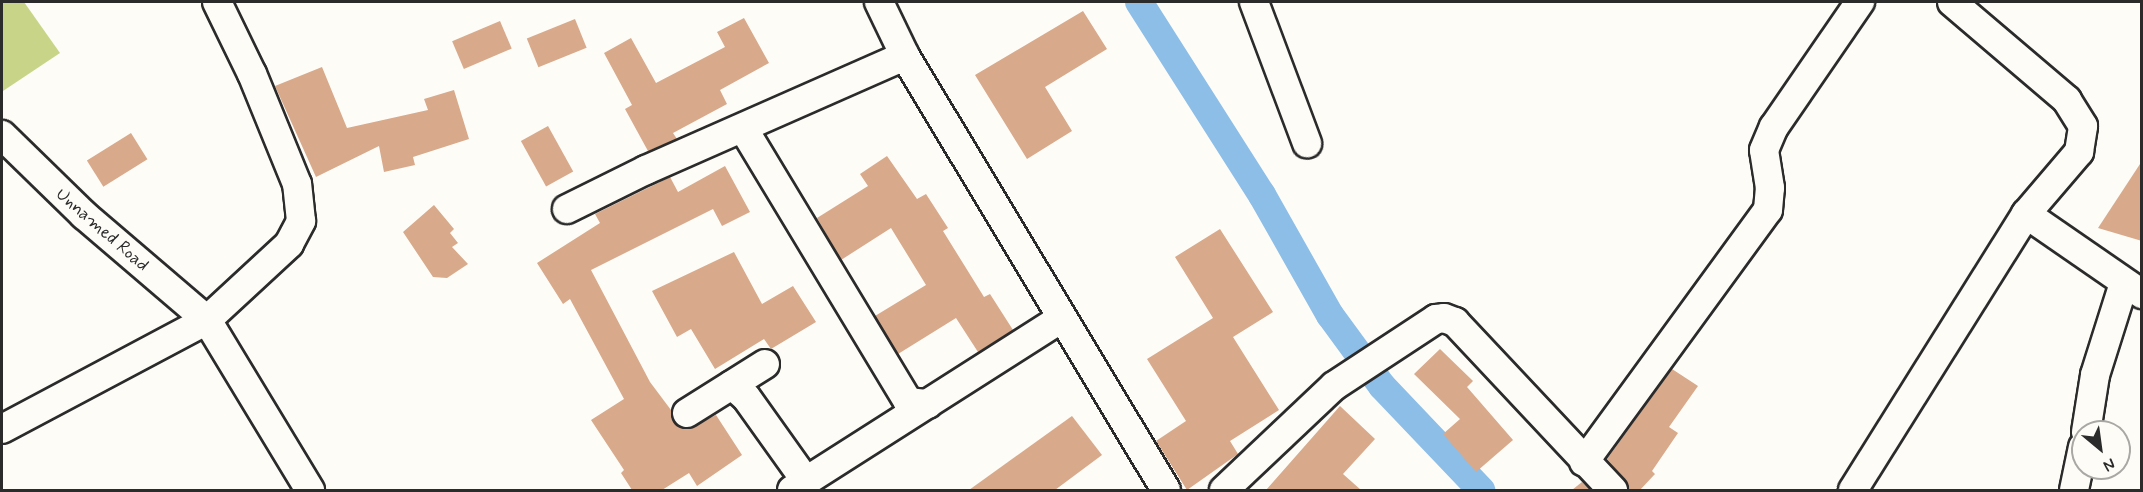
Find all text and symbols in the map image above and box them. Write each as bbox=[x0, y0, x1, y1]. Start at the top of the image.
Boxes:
street label: Unnamed Road bbox=[51, 184, 153, 276]
north arrow bbox=[2071, 420, 2131, 480]
text: N bbox=[2099, 453, 2119, 476]

